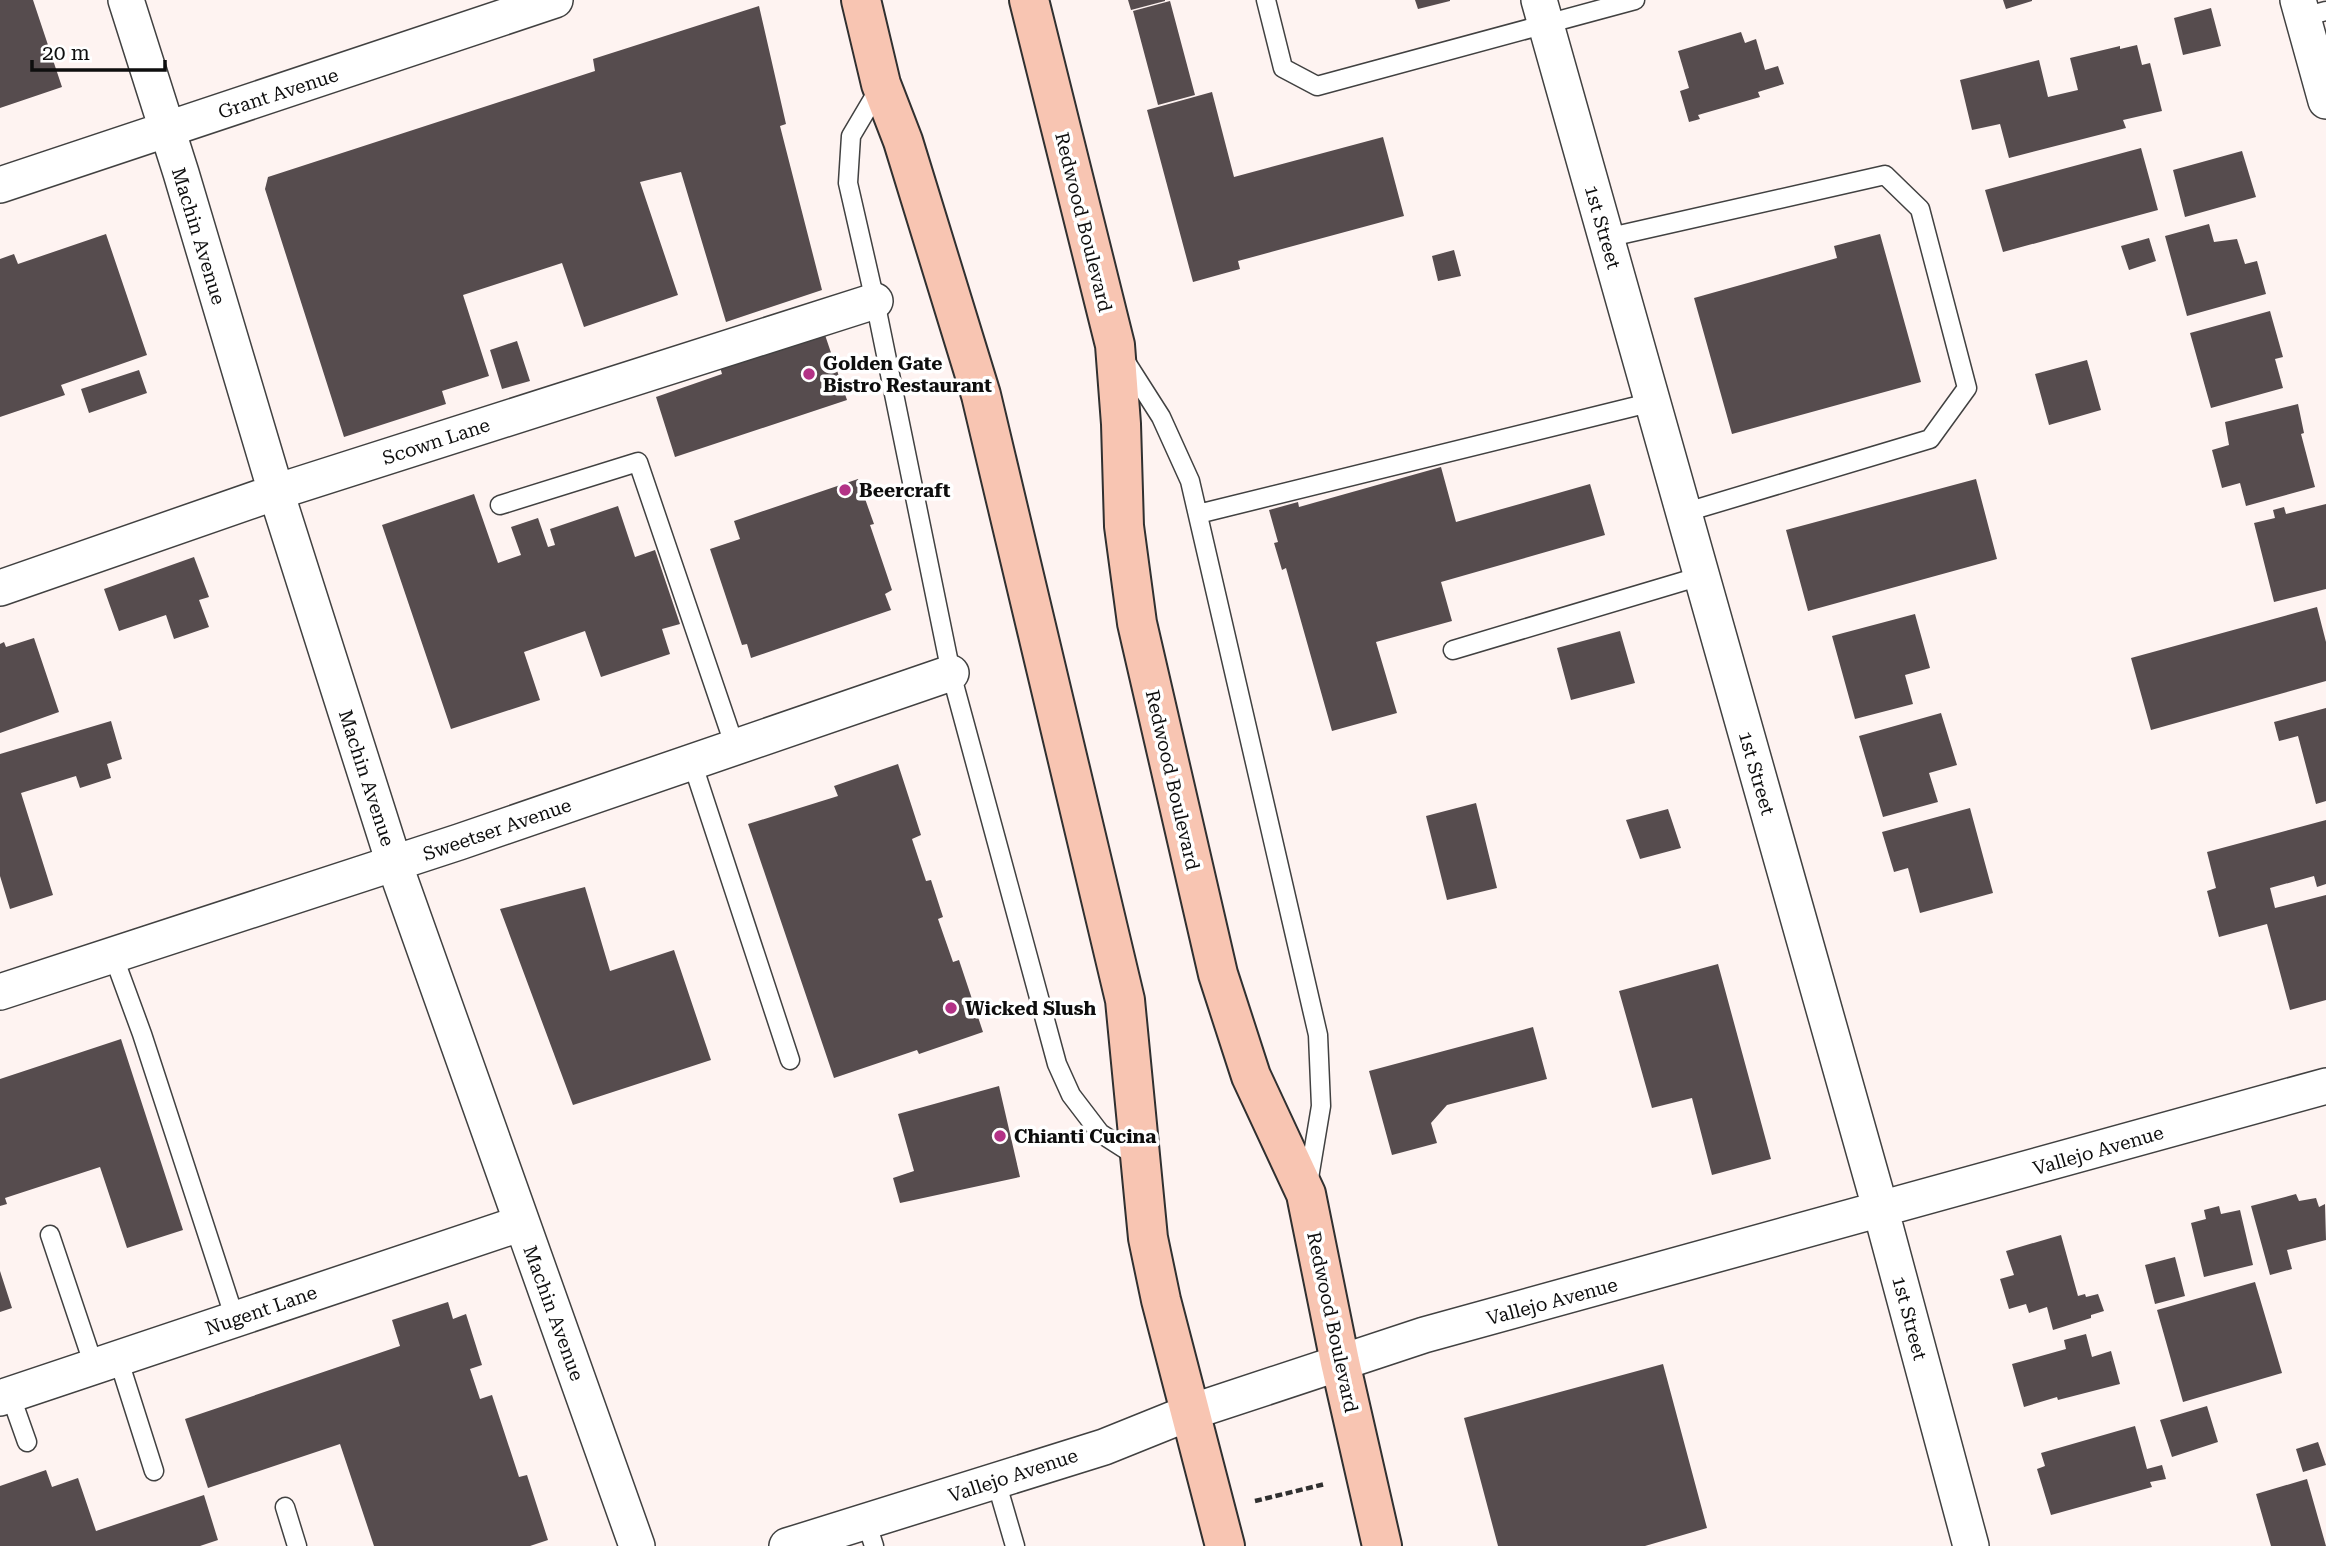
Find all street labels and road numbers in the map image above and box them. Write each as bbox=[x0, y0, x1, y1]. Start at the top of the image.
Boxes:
street label: Grant Avenue bbox=[215, 63, 341, 124]
street label: Redwood Boulevard bbox=[1050, 130, 1117, 314]
street label: Machin Avenue bbox=[167, 165, 230, 307]
street label: 1st Street bbox=[1580, 183, 1625, 272]
street label: Scown Lane bbox=[379, 413, 493, 470]
street label: Redwood Boulevard bbox=[1141, 688, 1204, 873]
street label: Machin Avenue bbox=[334, 707, 399, 849]
street label: 1st Street bbox=[1734, 729, 1779, 818]
street label: Sweetser Avenue bbox=[420, 793, 574, 866]
street label: Vallejo Avenue bbox=[2030, 1121, 2166, 1180]
street label: Redwood Boulevard bbox=[1302, 1230, 1363, 1415]
street label: Machin Avenue bbox=[518, 1242, 589, 1384]
street label: Vallejo Avenue bbox=[1484, 1273, 1620, 1330]
street label: 1st Street bbox=[1887, 1274, 1932, 1363]
street label: Nugent Lane bbox=[202, 1281, 320, 1340]
street label: Vallejo Avenue bbox=[946, 1444, 1081, 1507]

